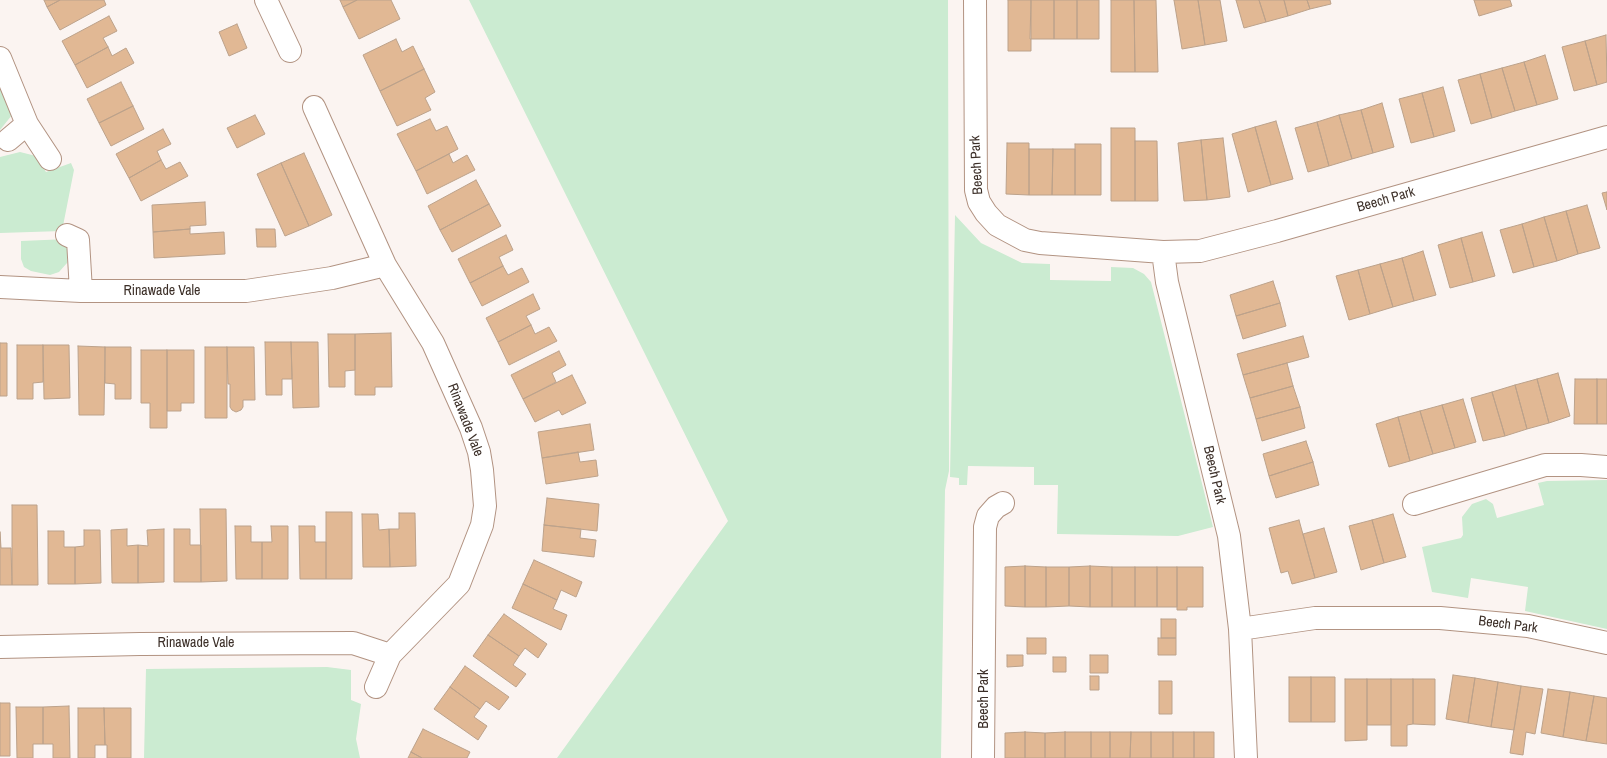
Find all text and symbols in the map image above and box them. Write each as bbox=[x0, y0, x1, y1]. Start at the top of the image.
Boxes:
street label: Beech Park bbox=[967, 135, 987, 195]
street label: Beech Park bbox=[1355, 184, 1417, 216]
street label: Rinawade Vale bbox=[123, 283, 201, 299]
street label: Rinawade Vale bbox=[443, 381, 487, 459]
street label: Beech Park bbox=[1199, 444, 1229, 506]
street label: Beech Park bbox=[1478, 613, 1538, 637]
street label: Rinawade Vale bbox=[157, 635, 235, 651]
street label: Beech Park bbox=[976, 669, 992, 729]

